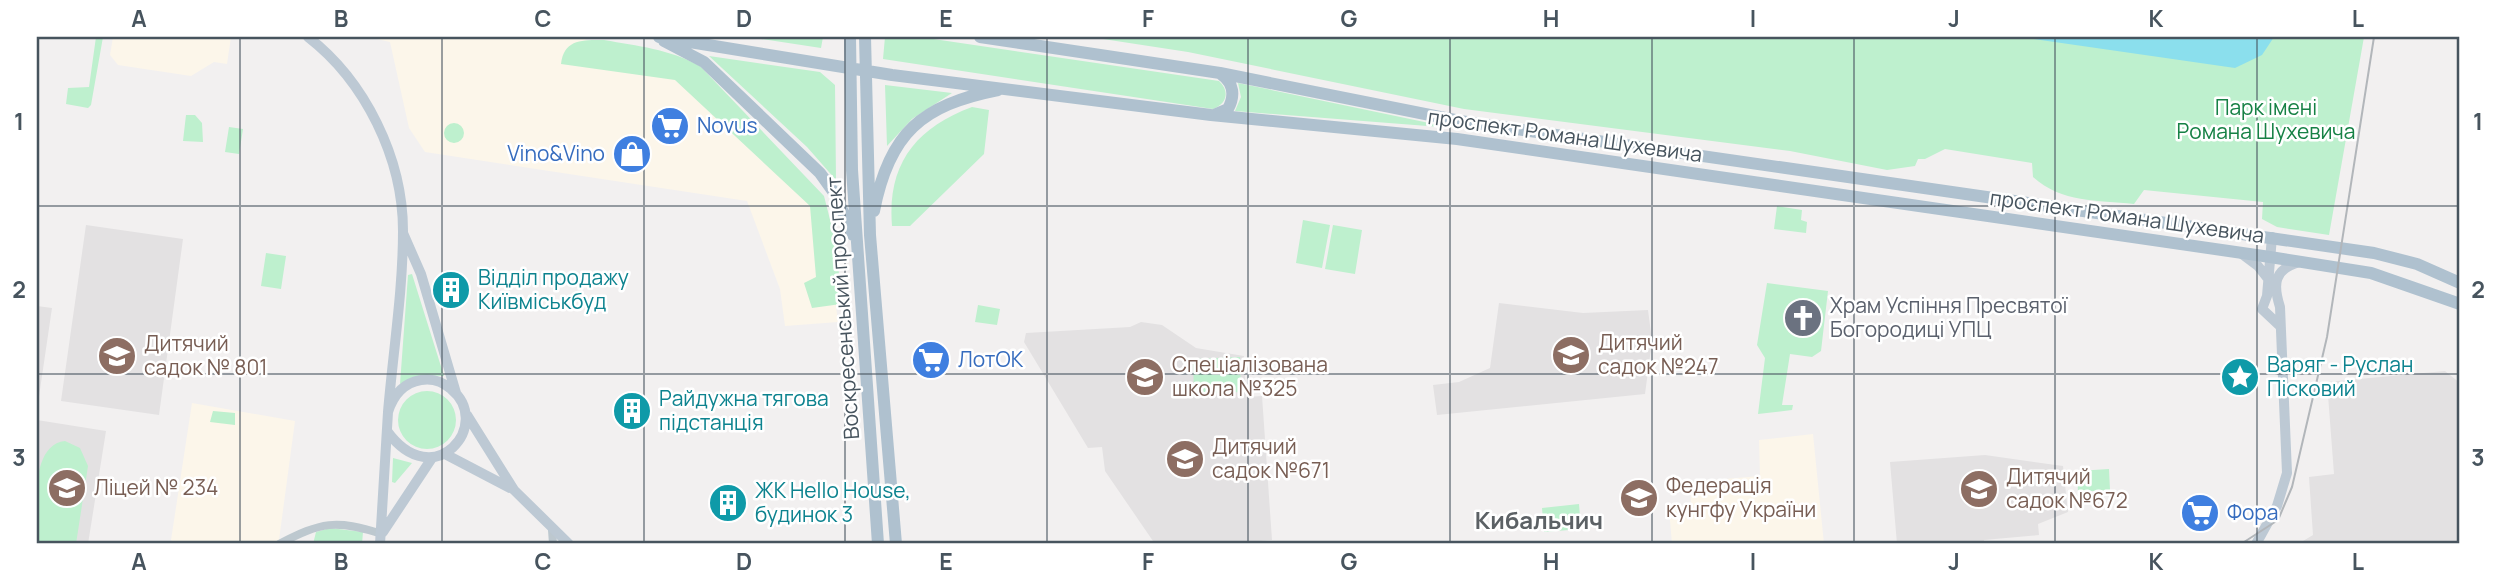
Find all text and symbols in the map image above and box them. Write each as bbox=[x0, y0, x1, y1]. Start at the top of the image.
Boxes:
text: A bbox=[131, 2, 147, 34]
text: B bbox=[334, 2, 348, 34]
text: C bbox=[535, 2, 552, 34]
text: D bbox=[736, 2, 752, 34]
text: E bbox=[939, 2, 953, 34]
text: F bbox=[1142, 2, 1154, 34]
text: G bbox=[1341, 2, 1358, 34]
text: H bbox=[1543, 2, 1559, 34]
text: I bbox=[1750, 2, 1756, 34]
text: J bbox=[1948, 2, 1960, 34]
text: K bbox=[2149, 2, 2164, 34]
text: L bbox=[2352, 2, 2364, 34]
park label: Парк імені Романа Шухевича bbox=[2177, 93, 2355, 145]
street label: проспект Романа Шухевича bbox=[1426, 102, 1704, 168]
text: 1 bbox=[14, 105, 24, 137]
supermarket icon: Novus bbox=[649, 105, 691, 147]
text: 1 bbox=[2473, 105, 2483, 137]
place label: Novus bbox=[697, 111, 758, 139]
shop icon: Vino&Vino bbox=[611, 133, 653, 175]
place label: Vino&Vino bbox=[507, 139, 605, 167]
street label: Воскресенський проспект bbox=[819, 175, 865, 440]
street label: проспект Романа Шухевича bbox=[1988, 183, 2266, 249]
place label: Відділ продажу Київміськбуд bbox=[478, 263, 629, 315]
building icon: Відділ продажу Київміськбуд bbox=[430, 269, 472, 311]
text: 2 bbox=[12, 273, 26, 305]
text: 2 bbox=[2471, 273, 2485, 305]
place label: Храм Успіння Пресвятої Богородиці УПЦ bbox=[1830, 291, 2069, 343]
church icon: Храм Успіння Пресвятої Богородиці УПЦ bbox=[1782, 297, 1824, 339]
place label: Дитячий садок №247 bbox=[1598, 328, 1719, 380]
place label: Дитячий садок № 801 bbox=[144, 329, 267, 381]
school or university icon: Дитячий садок №247 bbox=[1550, 334, 1592, 376]
school or university icon: Дитячий садок № 801 bbox=[96, 335, 138, 377]
supermarket icon: ЛотОК bbox=[910, 339, 952, 381]
place label: ЛотОК bbox=[958, 345, 1024, 373]
place label: Спеціалізована школа №325 bbox=[1172, 350, 1328, 402]
place label: Варяг - Руслан Пісковий bbox=[2267, 350, 2413, 402]
school or university icon: Спеціалізована школа №325 bbox=[1124, 356, 1166, 398]
place icon: Варяг - Руслан Пісковий bbox=[2219, 356, 2261, 398]
place label: Райдужна тягова пiдстанцiя bbox=[659, 384, 829, 436]
building icon: Райдужна тягова пiдстанцiя bbox=[611, 390, 653, 432]
place label: Дитячий садок №671 bbox=[1212, 432, 1330, 484]
school or university icon: Дитячий садок №671 bbox=[1164, 438, 1206, 480]
text: 3 bbox=[12, 441, 26, 473]
text: 3 bbox=[2471, 441, 2485, 473]
place label: Дитячий садок №672 bbox=[2006, 462, 2128, 514]
school or university icon: Ліцей № 234 bbox=[46, 467, 88, 509]
school or university icon: Дитячий садок №672 bbox=[1958, 468, 2000, 510]
place label: Федерація кунгфу України bbox=[1666, 471, 1816, 523]
place label: Ліцей № 234 bbox=[94, 473, 218, 501]
place label: ЖК Hello House, будинок 3 bbox=[755, 476, 911, 528]
school or university icon: Федерація кунгфу України bbox=[1618, 477, 1660, 519]
building icon: ЖК Hello House, будинок 3 bbox=[707, 482, 749, 524]
supermarket icon: Фора bbox=[2179, 492, 2221, 534]
place label: Фора bbox=[2227, 498, 2278, 526]
district label: Кибальчич bbox=[1475, 503, 1603, 536]
text: A bbox=[131, 545, 147, 577]
text: B bbox=[334, 545, 348, 577]
text: C bbox=[535, 545, 552, 577]
text: D bbox=[736, 545, 752, 577]
text: E bbox=[939, 545, 953, 577]
text: F bbox=[1142, 545, 1154, 577]
text: G bbox=[1341, 545, 1358, 577]
text: H bbox=[1543, 545, 1559, 577]
text: I bbox=[1750, 545, 1756, 577]
text: J bbox=[1948, 545, 1960, 577]
text: K bbox=[2149, 545, 2164, 577]
text: L bbox=[2352, 545, 2364, 577]

